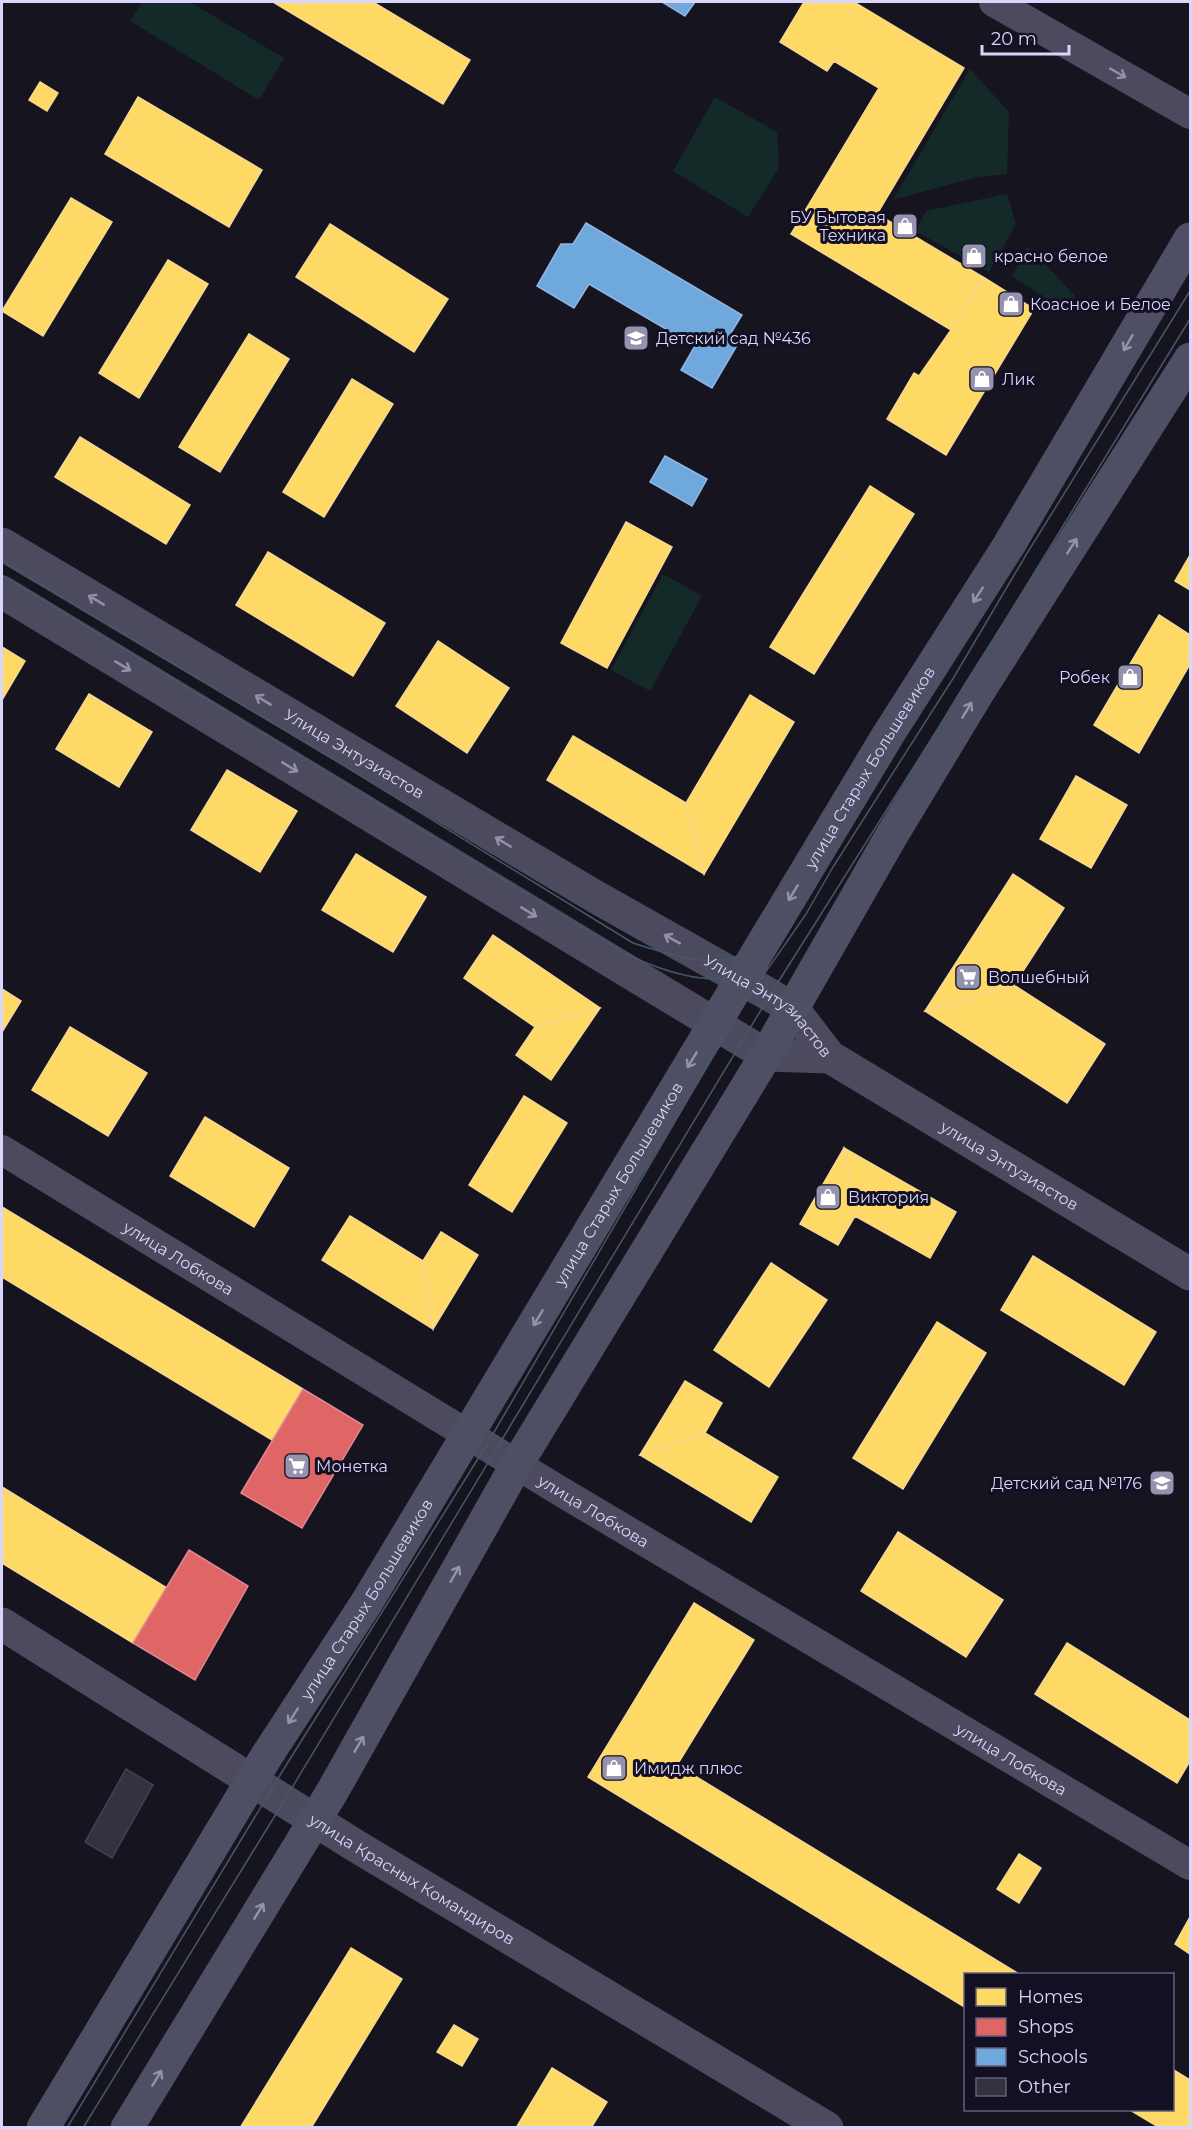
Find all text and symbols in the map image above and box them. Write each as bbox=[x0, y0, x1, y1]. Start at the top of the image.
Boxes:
scale bar bbox=[982, 18, 1069, 56]
text: 20 m bbox=[991, 28, 1037, 50]
one-way arrow bbox=[1109, 67, 1126, 79]
place label: БУ Бытовая Техника bbox=[789, 208, 886, 245]
shop icon: БУ Бытовая Техника bbox=[890, 211, 920, 241]
shop icon: красно белое bbox=[959, 241, 989, 271]
place label: красно белое bbox=[994, 247, 1108, 266]
shop icon: Коасное и Белое bbox=[996, 289, 1026, 319]
place label: Коасное и Белое bbox=[1030, 295, 1171, 314]
school or university icon: Детский сад №436 bbox=[621, 323, 651, 353]
place label: Детский сад №436 bbox=[656, 329, 811, 348]
one-way arrow bbox=[1121, 334, 1133, 351]
shop icon: Лик bbox=[967, 364, 997, 394]
place label: Лик bbox=[1002, 370, 1036, 389]
one-way arrow bbox=[1066, 538, 1078, 555]
one-way arrow bbox=[971, 586, 984, 603]
one-way arrow bbox=[88, 594, 105, 606]
one-way arrow bbox=[114, 661, 131, 673]
shop icon: Робек bbox=[1115, 662, 1145, 692]
street label: улица Старых Большевиков bbox=[800, 663, 939, 873]
place label: Робек bbox=[1059, 668, 1111, 687]
one-way arrow bbox=[255, 693, 272, 705]
one-way arrow bbox=[962, 702, 974, 719]
street label: Улица Энтузиастов bbox=[281, 705, 428, 803]
one-way arrow bbox=[281, 762, 298, 774]
one-way arrow bbox=[495, 836, 512, 848]
one-way arrow bbox=[786, 884, 798, 901]
one-way arrow bbox=[520, 906, 537, 918]
one-way arrow bbox=[664, 933, 681, 945]
street label: Улица Энтузиастов bbox=[700, 951, 836, 1061]
supermarket icon: Волшебный bbox=[953, 962, 983, 992]
place label: Волшебный bbox=[988, 968, 1090, 987]
one-way arrow bbox=[686, 1051, 698, 1068]
street label: улица Старых Большевиков bbox=[550, 1079, 687, 1290]
street label: улица Энтузиастов bbox=[936, 1116, 1082, 1215]
shop icon: Виктория bbox=[813, 1182, 843, 1212]
place label: Виктория bbox=[848, 1188, 929, 1207]
street label: улица Лобкова bbox=[119, 1217, 237, 1299]
one-way arrow bbox=[532, 1309, 544, 1326]
supermarket icon: Монетка bbox=[282, 1451, 312, 1481]
place label: Монетка bbox=[316, 1457, 388, 1476]
school or university icon: Детский сад №176 bbox=[1147, 1468, 1177, 1498]
street label: улица Лобкова bbox=[534, 1470, 652, 1552]
place label: Детский сад №176 bbox=[991, 1474, 1142, 1493]
street label: улица Старых Большевиков bbox=[296, 1495, 437, 1704]
one-way arrow bbox=[449, 1566, 461, 1583]
one-way arrow bbox=[286, 1707, 298, 1724]
street label: улица Лобкова bbox=[951, 1719, 1070, 1800]
one-way arrow bbox=[353, 1736, 365, 1753]
shop icon: Имидж плюс bbox=[599, 1753, 629, 1783]
place label: Имидж плюс bbox=[634, 1759, 742, 1778]
street label: улица Красных Командиров bbox=[305, 1810, 518, 1949]
one-way arrow bbox=[254, 1903, 266, 1920]
legend bbox=[964, 1973, 1174, 2111]
text: Homes bbox=[1018, 1986, 1083, 2008]
text: Shops bbox=[1018, 2016, 1074, 2038]
text: Schools bbox=[1018, 2046, 1088, 2068]
one-way arrow bbox=[152, 2070, 164, 2087]
text: Other bbox=[1018, 2076, 1071, 2098]

